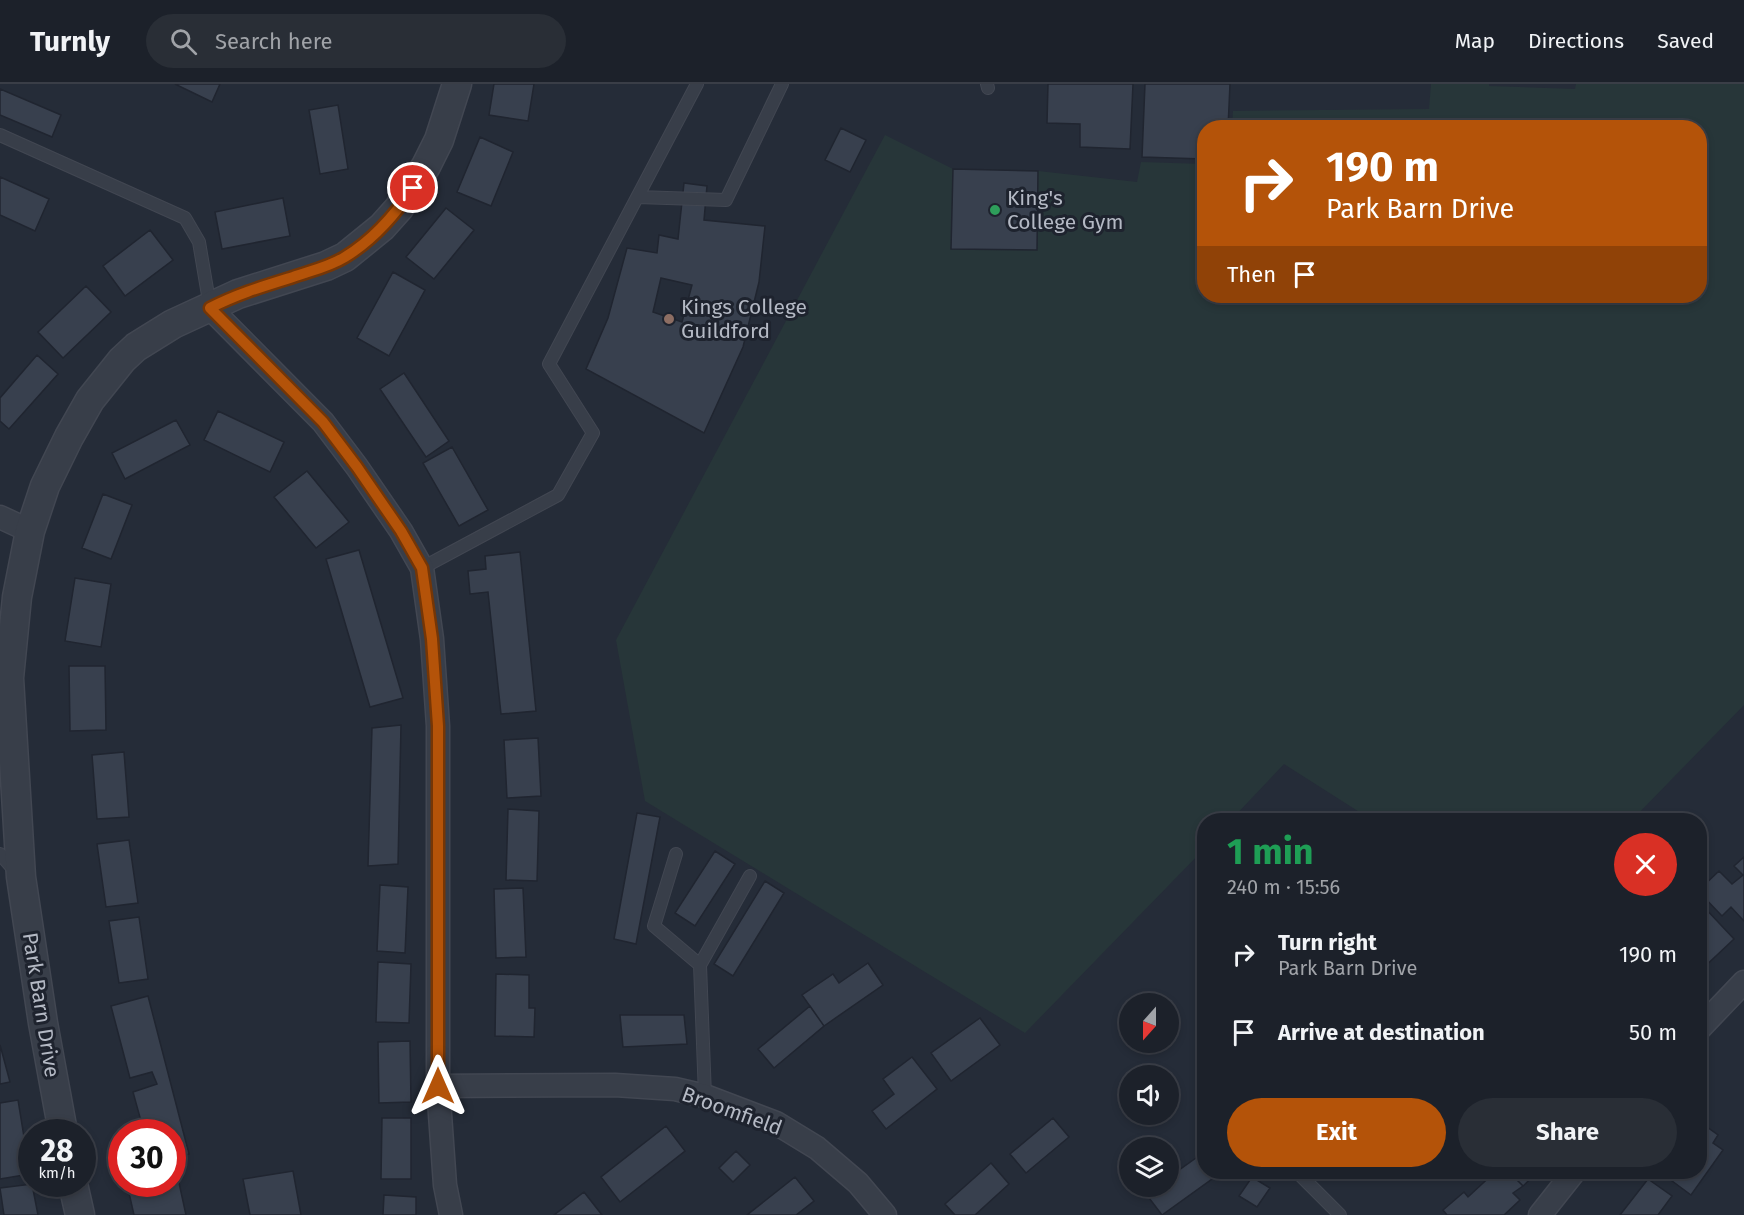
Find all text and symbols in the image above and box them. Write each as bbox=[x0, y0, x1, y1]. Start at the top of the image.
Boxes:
search box bbox=[146, 14, 566, 68]
text: Turnly bbox=[30, 25, 110, 58]
icon: search bbox=[167, 25, 200, 58]
text: Search here bbox=[215, 28, 332, 55]
text: Map bbox=[1455, 28, 1495, 54]
text: Directions bbox=[1528, 28, 1624, 54]
text: Saved bbox=[1657, 28, 1714, 54]
text: 190 m bbox=[1326, 142, 1439, 192]
icon: right bbox=[1227, 144, 1305, 222]
pin bbox=[387, 162, 438, 213]
icon: arrive bbox=[396, 171, 429, 204]
place label: King's College Gym bbox=[1007, 185, 1123, 235]
text: Park Barn Drive bbox=[1326, 193, 1514, 225]
marker: King's College Gym bbox=[988, 203, 1002, 217]
icon: arrive bbox=[1288, 258, 1321, 291]
text: Then bbox=[1227, 261, 1276, 288]
place label: Kings College Guildford bbox=[681, 294, 807, 344]
marker: Kings College Guildford bbox=[662, 312, 676, 326]
text: 1 min bbox=[1227, 830, 1314, 874]
button: close bbox=[1614, 833, 1677, 896]
text: 240 m · 15:56 bbox=[1227, 875, 1340, 899]
text: Turn right bbox=[1278, 929, 1377, 956]
street label: Park Barn Drive bbox=[17, 931, 65, 1079]
icon: right bbox=[1227, 938, 1260, 971]
text: 190 m bbox=[1619, 941, 1677, 968]
text: Park Barn Drive bbox=[1278, 956, 1417, 980]
north arrow bbox=[1119, 993, 1179, 1053]
map controls bbox=[1119, 993, 1179, 1197]
icon: arrive bbox=[1227, 1016, 1260, 1049]
text: Arrive at destination bbox=[1278, 1019, 1485, 1046]
text: 50 m bbox=[1629, 1019, 1677, 1046]
position arrow bbox=[406, 1054, 470, 1118]
button: sound bbox=[1119, 1065, 1179, 1125]
street label: Broomfield bbox=[678, 1081, 786, 1141]
button: Exit bbox=[1227, 1098, 1446, 1167]
button: Share bbox=[1458, 1098, 1677, 1167]
speed limit sign: 30 bbox=[108, 1119, 186, 1197]
text: 28 bbox=[41, 1133, 73, 1169]
button: layers bbox=[1119, 1137, 1179, 1197]
text: km/h bbox=[38, 1164, 76, 1182]

